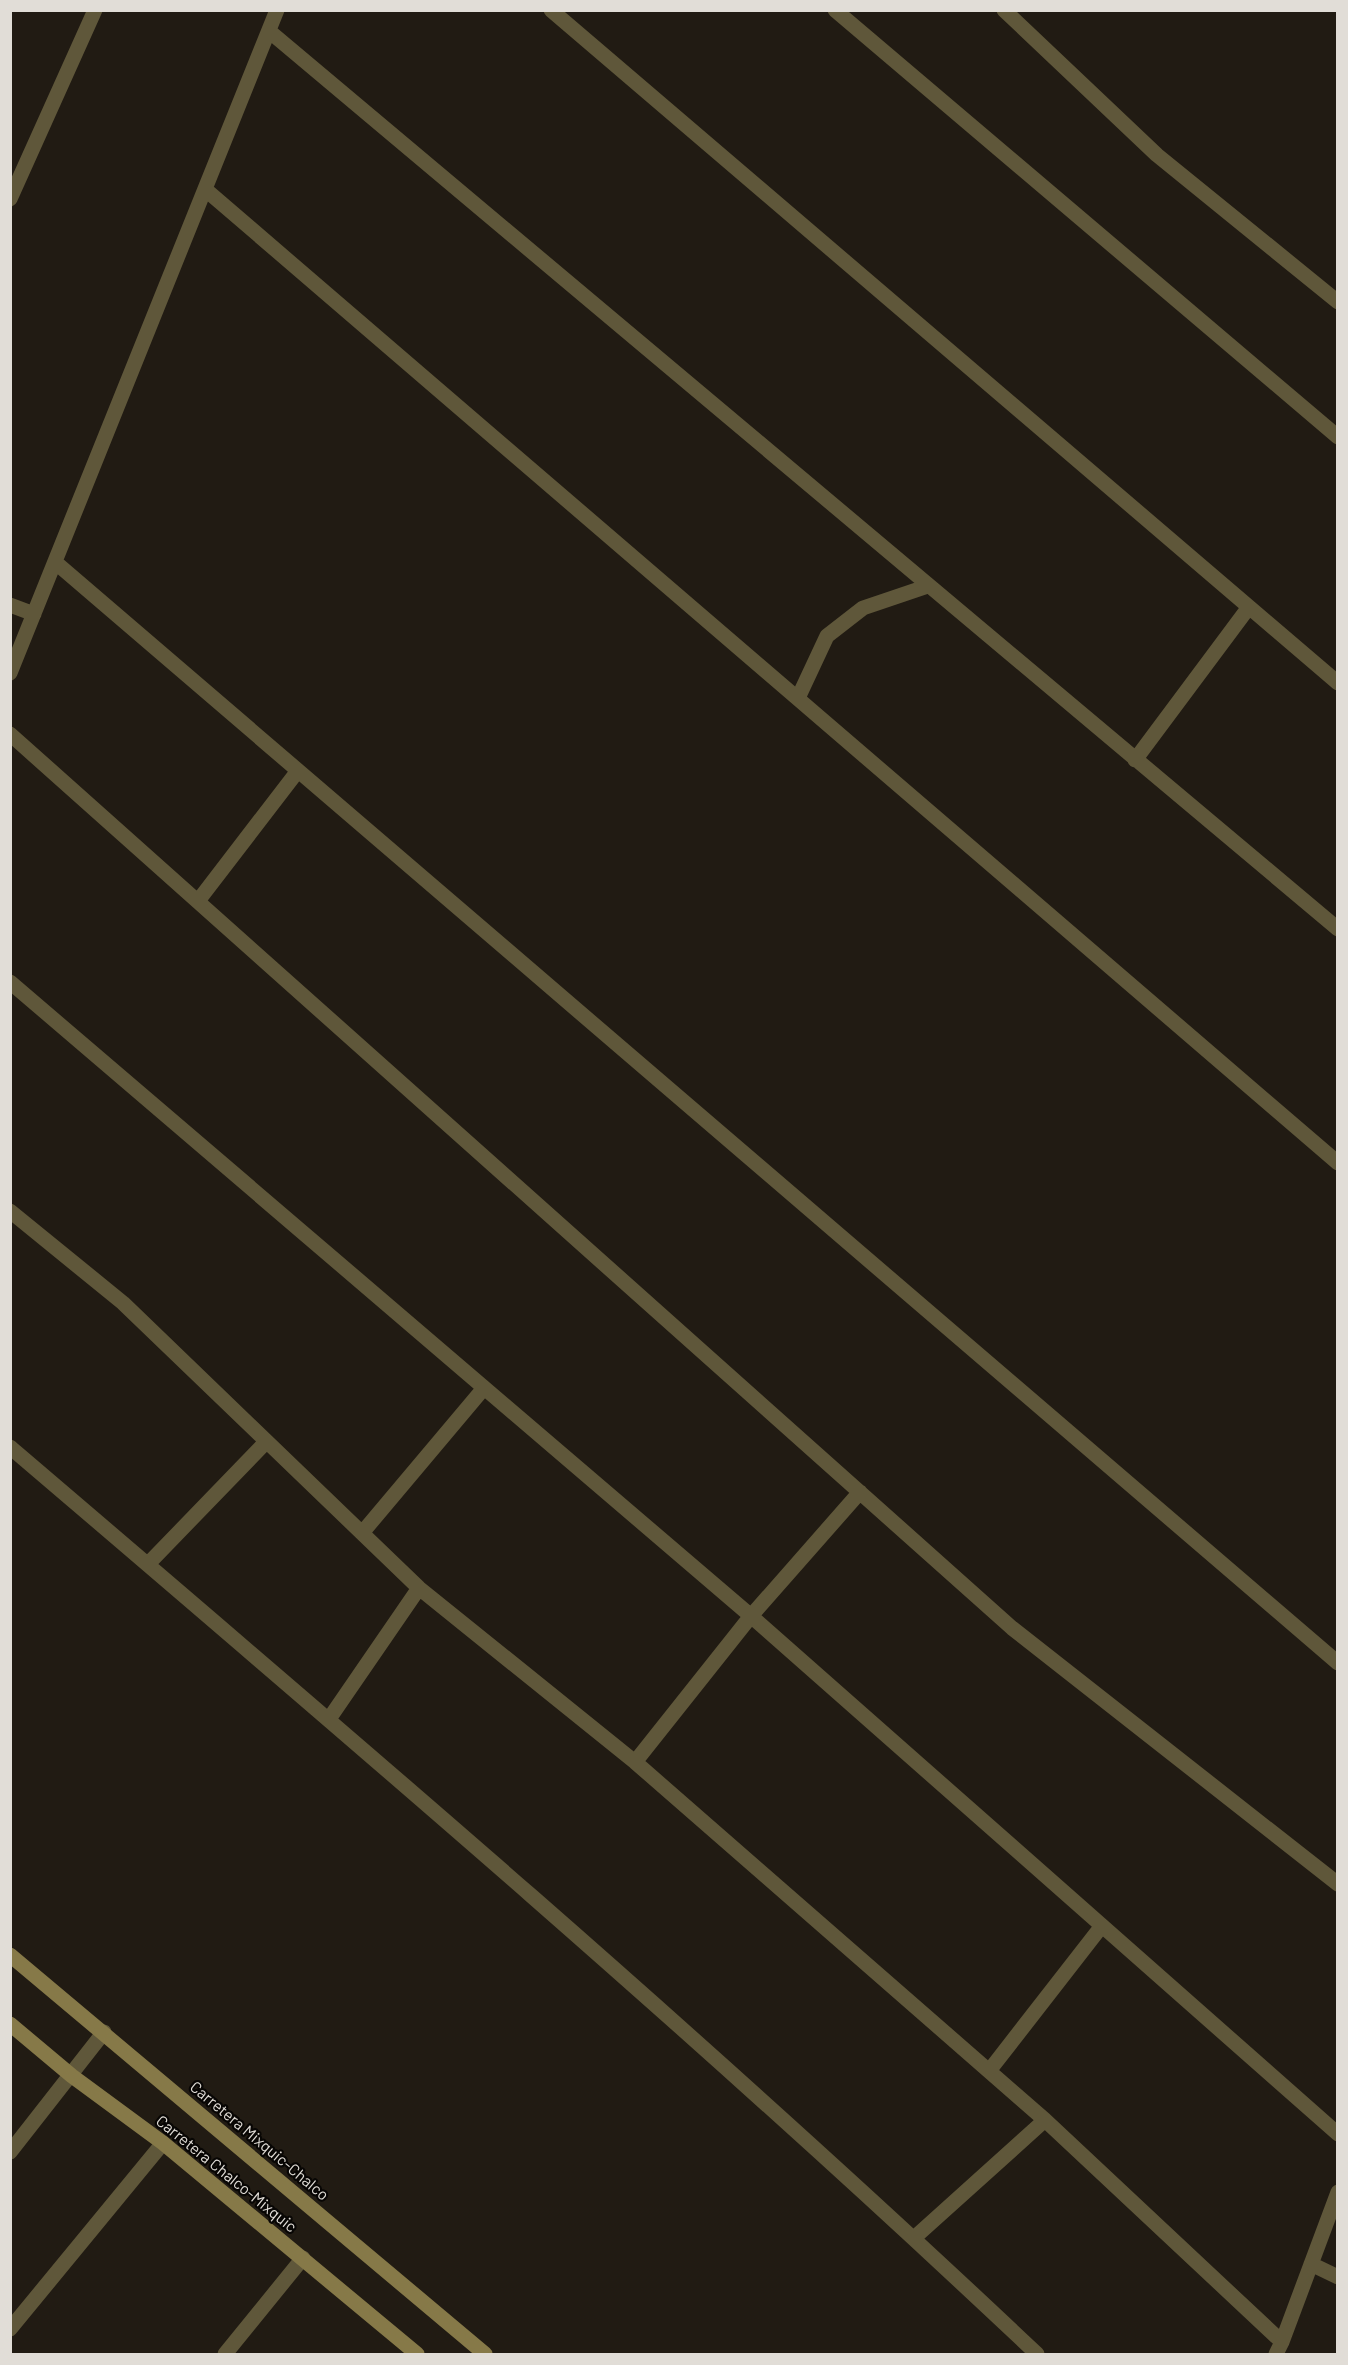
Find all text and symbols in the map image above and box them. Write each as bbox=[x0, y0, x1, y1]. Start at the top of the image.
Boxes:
street label: Carretera Mixquic-Chalco bbox=[187, 2076, 333, 2204]
street label: Carretera Chalco-Mixquic bbox=[153, 2110, 301, 2236]

